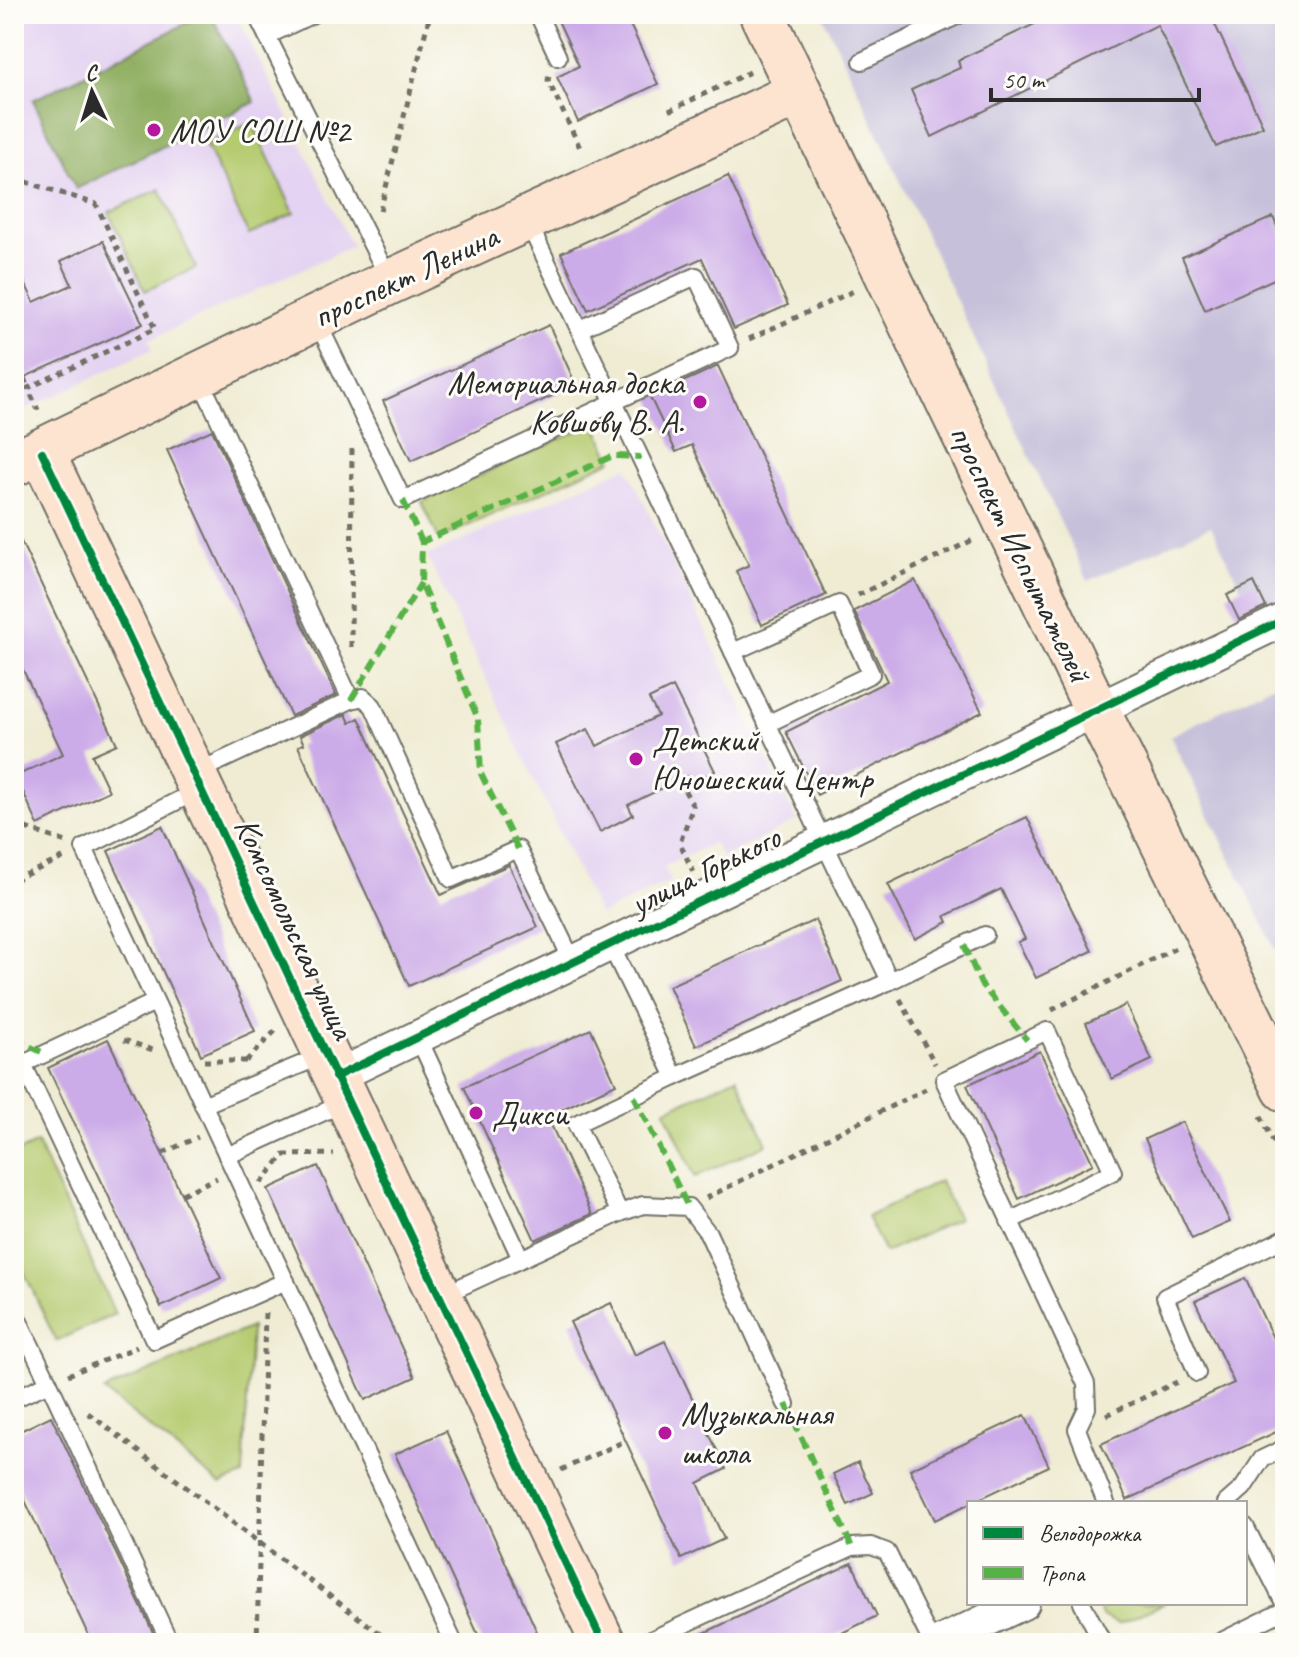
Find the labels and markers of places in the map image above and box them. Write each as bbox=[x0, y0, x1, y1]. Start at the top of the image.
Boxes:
place label: МОУ СОШ №2 bbox=[170, 109, 353, 152]
marker: МОУ СОШ №2 bbox=[145, 121, 163, 139]
place label: Мемориальная доска Ковшову В. А. bbox=[447, 361, 686, 443]
marker: Мемориальная доска Ковшову В. А. bbox=[691, 393, 709, 411]
place label: Детский Юношеский Центр bbox=[652, 718, 874, 800]
marker: Детский Юношеский Центр bbox=[627, 750, 645, 768]
place label: Дикси bbox=[492, 1092, 570, 1135]
marker: Дикси bbox=[467, 1104, 485, 1122]
place label: Музыкальная школа bbox=[681, 1392, 835, 1474]
marker: Музыкальная школа bbox=[656, 1424, 674, 1442]

